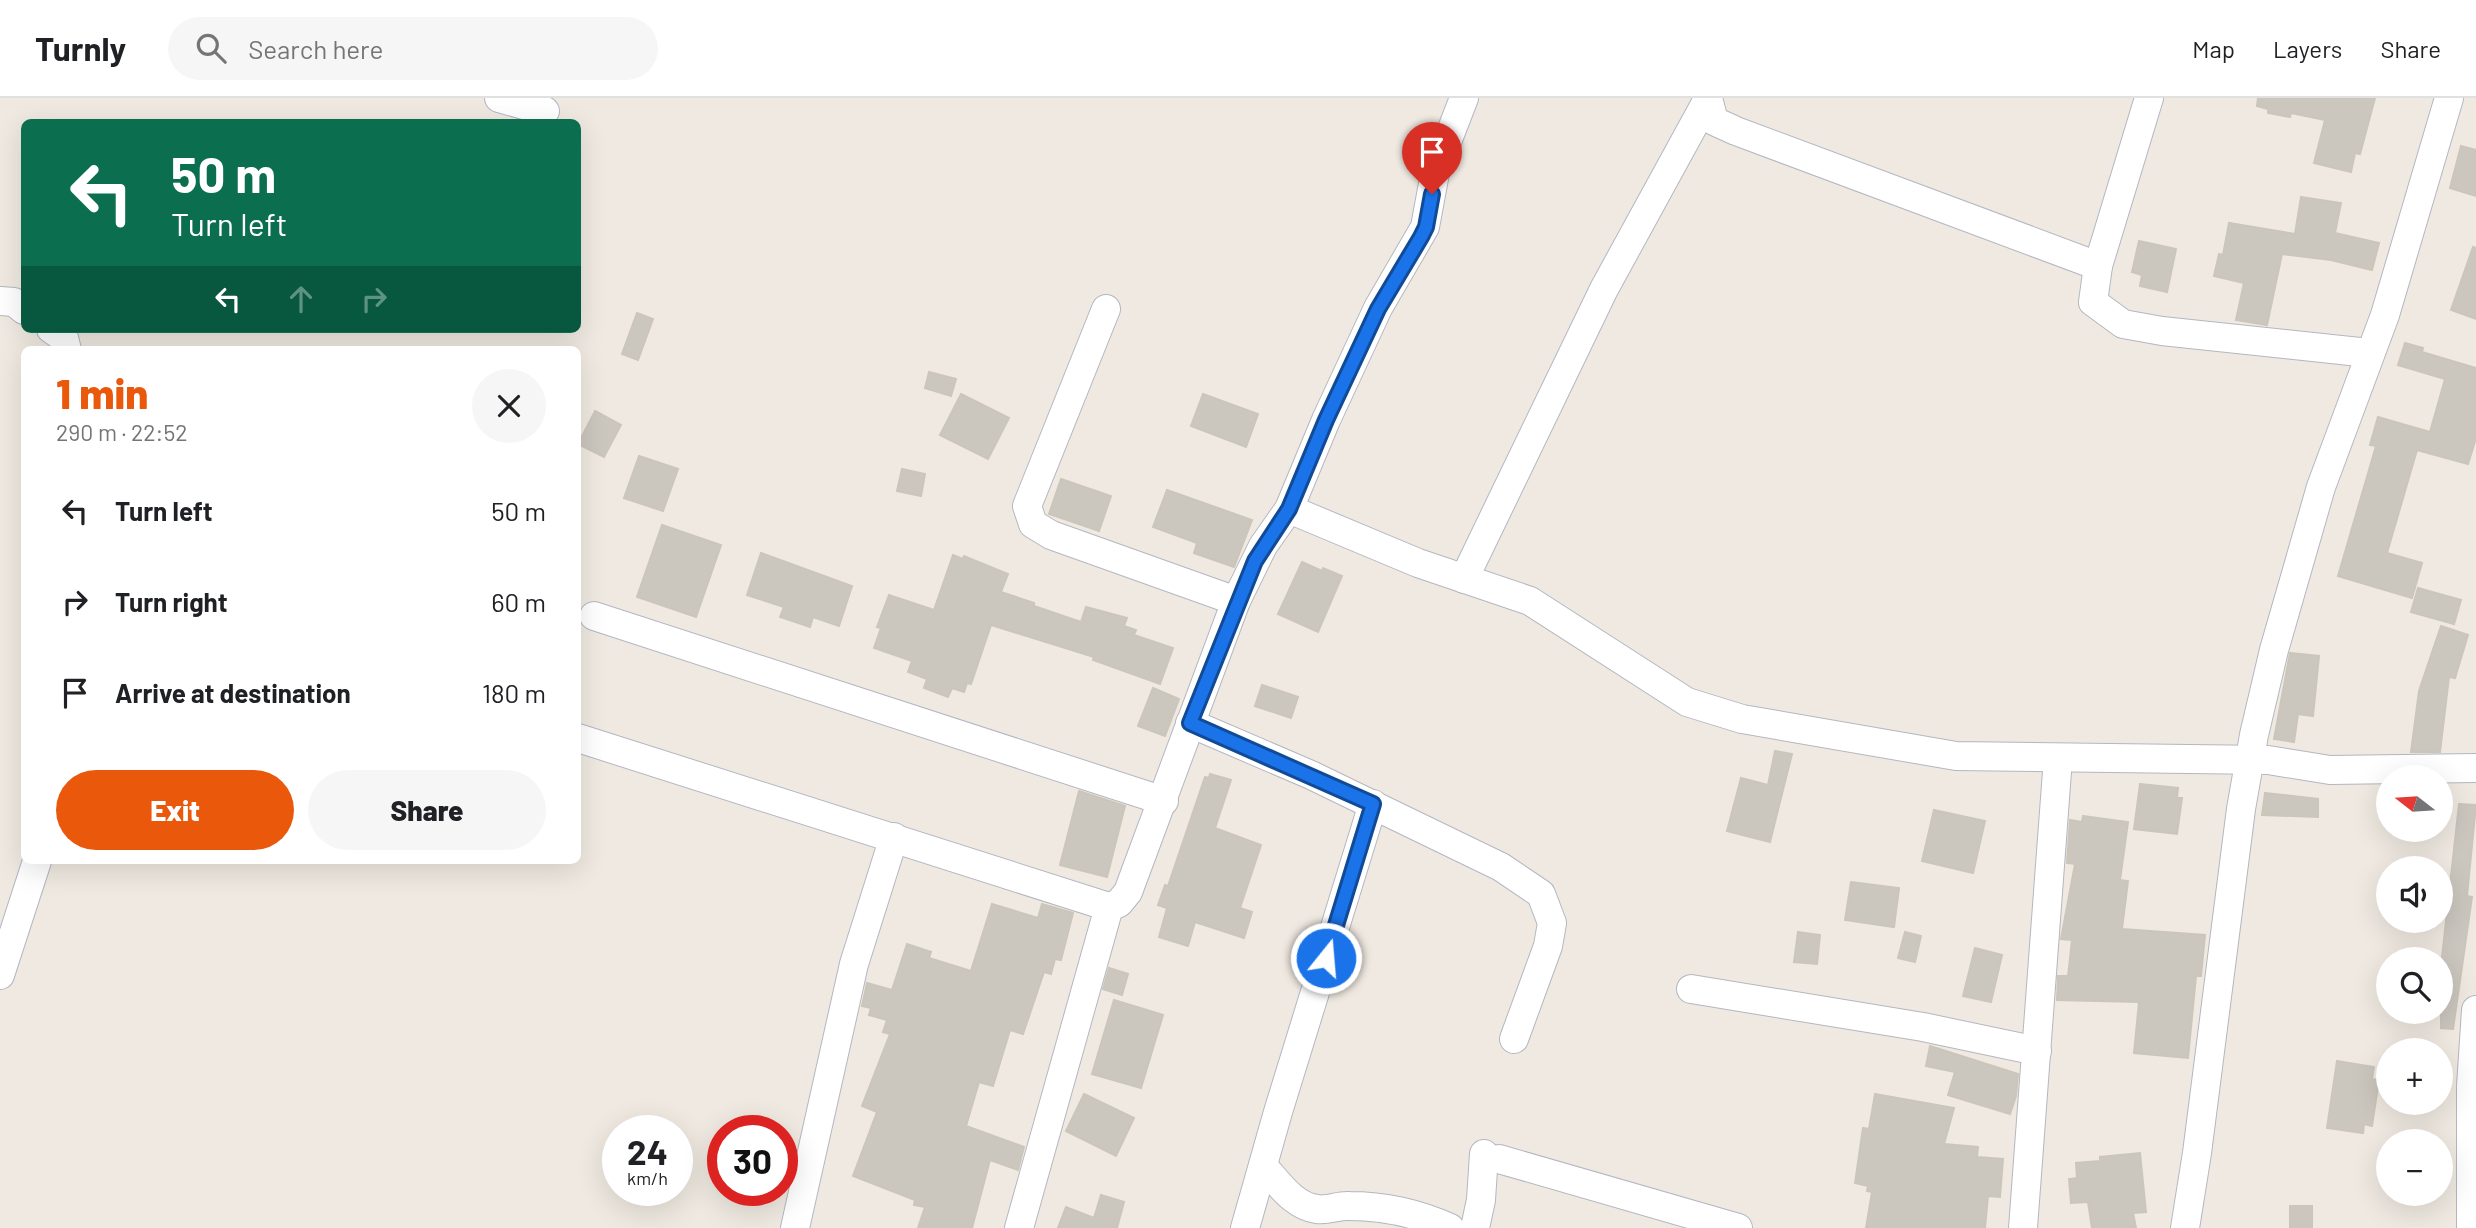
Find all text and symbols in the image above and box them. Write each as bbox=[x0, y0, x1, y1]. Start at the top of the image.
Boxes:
search box bbox=[168, 17, 658, 80]
text: Turnly bbox=[35, 28, 126, 68]
icon: search bbox=[192, 29, 230, 67]
text: Search here bbox=[248, 33, 383, 64]
text: Map bbox=[2192, 34, 2235, 63]
text: Layers bbox=[2273, 34, 2342, 63]
text: Share bbox=[2380, 34, 2441, 63]
pin bbox=[1402, 122, 1462, 194]
icon: arrive bbox=[1413, 133, 1451, 171]
text: 50 m bbox=[171, 144, 276, 203]
icon: left bbox=[56, 147, 147, 238]
text: Turn left bbox=[171, 204, 288, 242]
icon: left bbox=[209, 280, 247, 318]
icon: ahead bbox=[282, 280, 320, 318]
icon: right bbox=[355, 280, 393, 318]
text: 1 min bbox=[56, 367, 148, 417]
button: close bbox=[472, 369, 546, 443]
text: 290 m · 22:52 bbox=[56, 418, 188, 446]
icon: left bbox=[56, 492, 94, 530]
text: Turn left bbox=[115, 495, 213, 526]
text: 50 m bbox=[491, 495, 546, 526]
icon: right bbox=[56, 583, 94, 621]
text: Turn right bbox=[115, 586, 228, 617]
text: 60 m bbox=[491, 586, 546, 617]
icon: arrive bbox=[56, 674, 94, 712]
text: Arrive at destination bbox=[115, 677, 351, 708]
text: 180 m bbox=[482, 677, 546, 708]
north arrow bbox=[2376, 765, 2454, 842]
map controls bbox=[2376, 765, 2453, 1206]
button: Exit bbox=[56, 770, 294, 850]
button: Share bbox=[308, 770, 546, 850]
button: sound bbox=[2376, 856, 2453, 933]
position arrow bbox=[1289, 921, 1363, 995]
button: search bbox=[2376, 947, 2453, 1024]
button: + bbox=[2376, 1038, 2453, 1115]
speed limit sign: 30 bbox=[707, 1115, 798, 1206]
button: − bbox=[2376, 1129, 2453, 1206]
text: 24 bbox=[627, 1130, 668, 1172]
text: km/h bbox=[627, 1167, 668, 1189]

